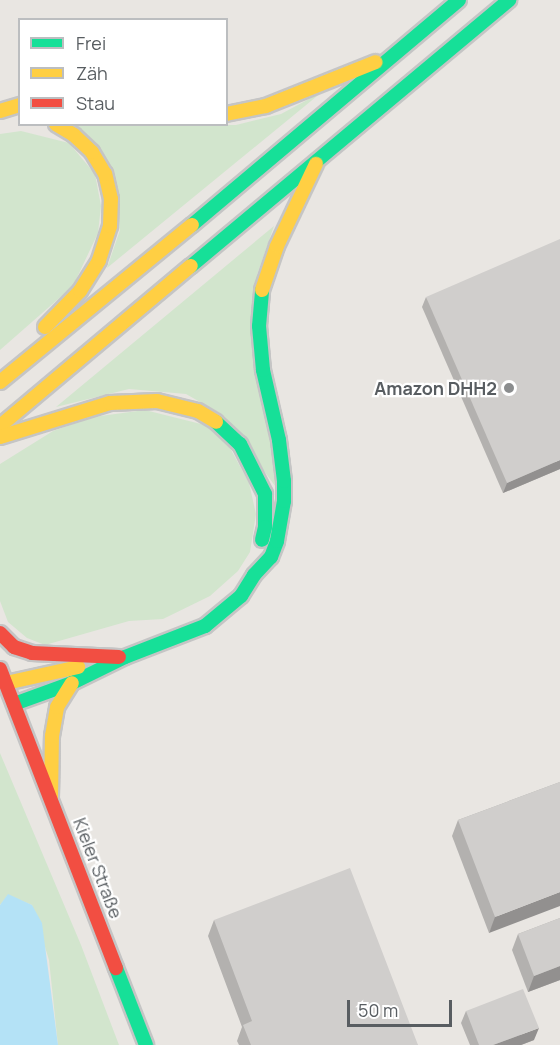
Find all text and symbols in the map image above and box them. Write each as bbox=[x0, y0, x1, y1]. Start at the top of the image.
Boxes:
legend bbox=[18, 18, 228, 126]
text: Frei bbox=[76, 31, 106, 55]
text: Zäh bbox=[76, 61, 108, 85]
text: Stau bbox=[76, 91, 115, 115]
place label: Amazon DHH2 bbox=[374, 377, 497, 399]
marker: Amazon DHH2 bbox=[502, 381, 516, 395]
street label: Kieler Straße bbox=[69, 815, 127, 921]
scale bar bbox=[350, 988, 455, 1026]
text: 50 m bbox=[358, 998, 398, 1022]

